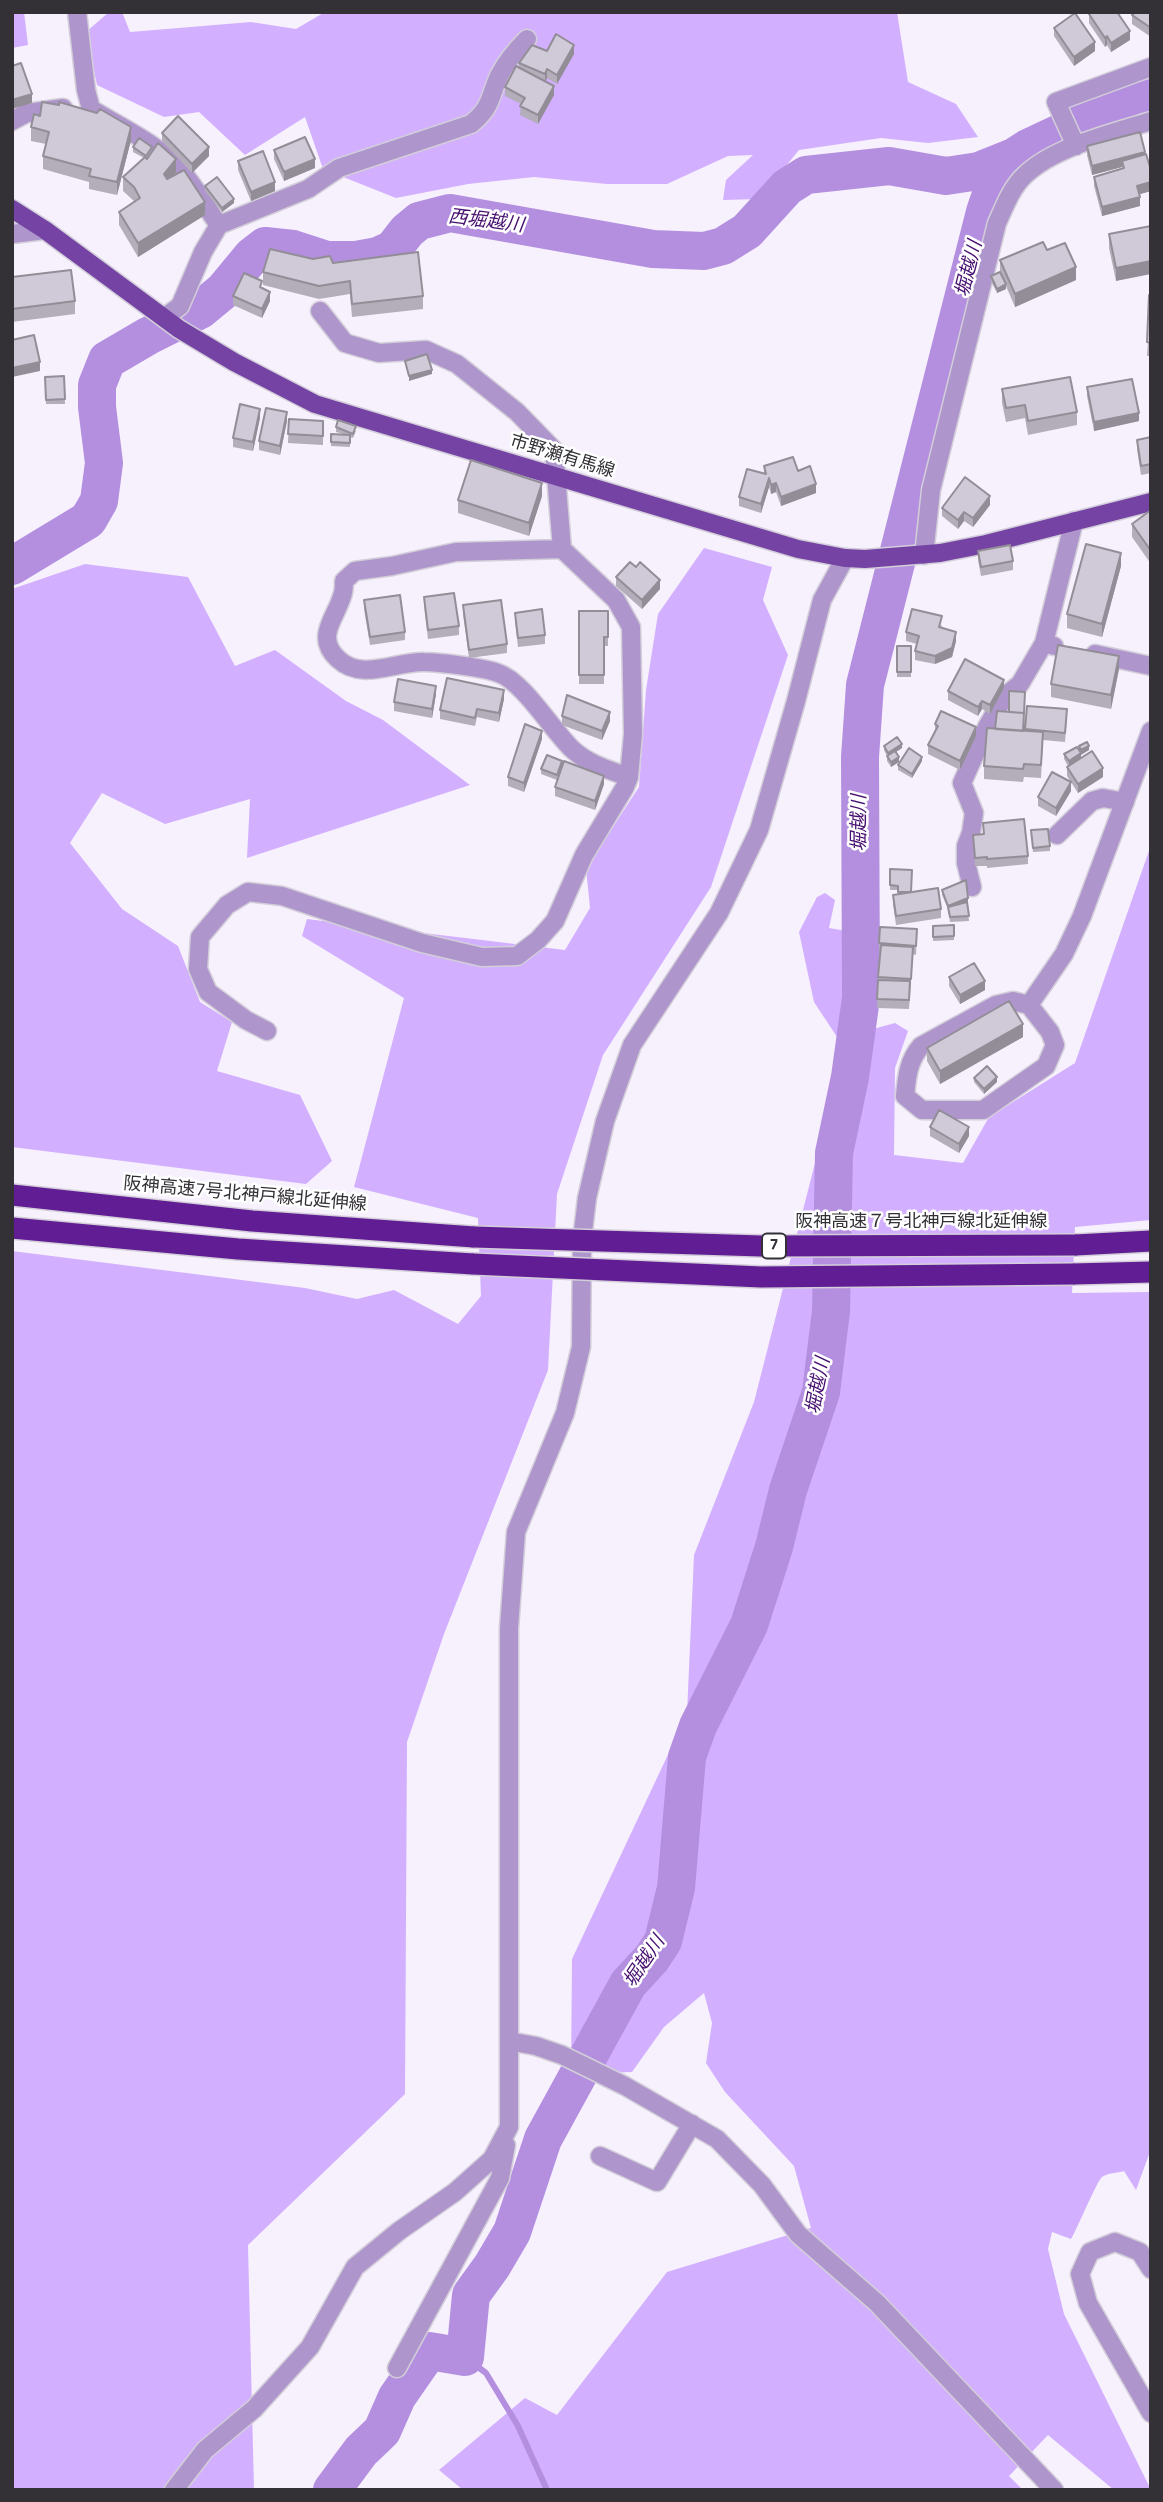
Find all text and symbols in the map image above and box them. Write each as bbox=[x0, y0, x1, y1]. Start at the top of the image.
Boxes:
water label: 西堀越川 bbox=[447, 206, 525, 238]
water label: 堀越川 bbox=[952, 239, 988, 299]
street label: 市野瀬有馬線 bbox=[507, 431, 617, 483]
water label: 堀越川 bbox=[849, 795, 871, 851]
street label: 阪神高速7号北神戸線北延伸線 bbox=[122, 1174, 368, 1216]
street label: 阪神高速７号北神戸線北延伸線 bbox=[795, 1212, 1047, 1234]
road number: 7 bbox=[762, 1234, 786, 1258]
water label: 堀越川 bbox=[802, 1356, 836, 1416]
water label: 堀越川 bbox=[620, 1932, 670, 1992]

